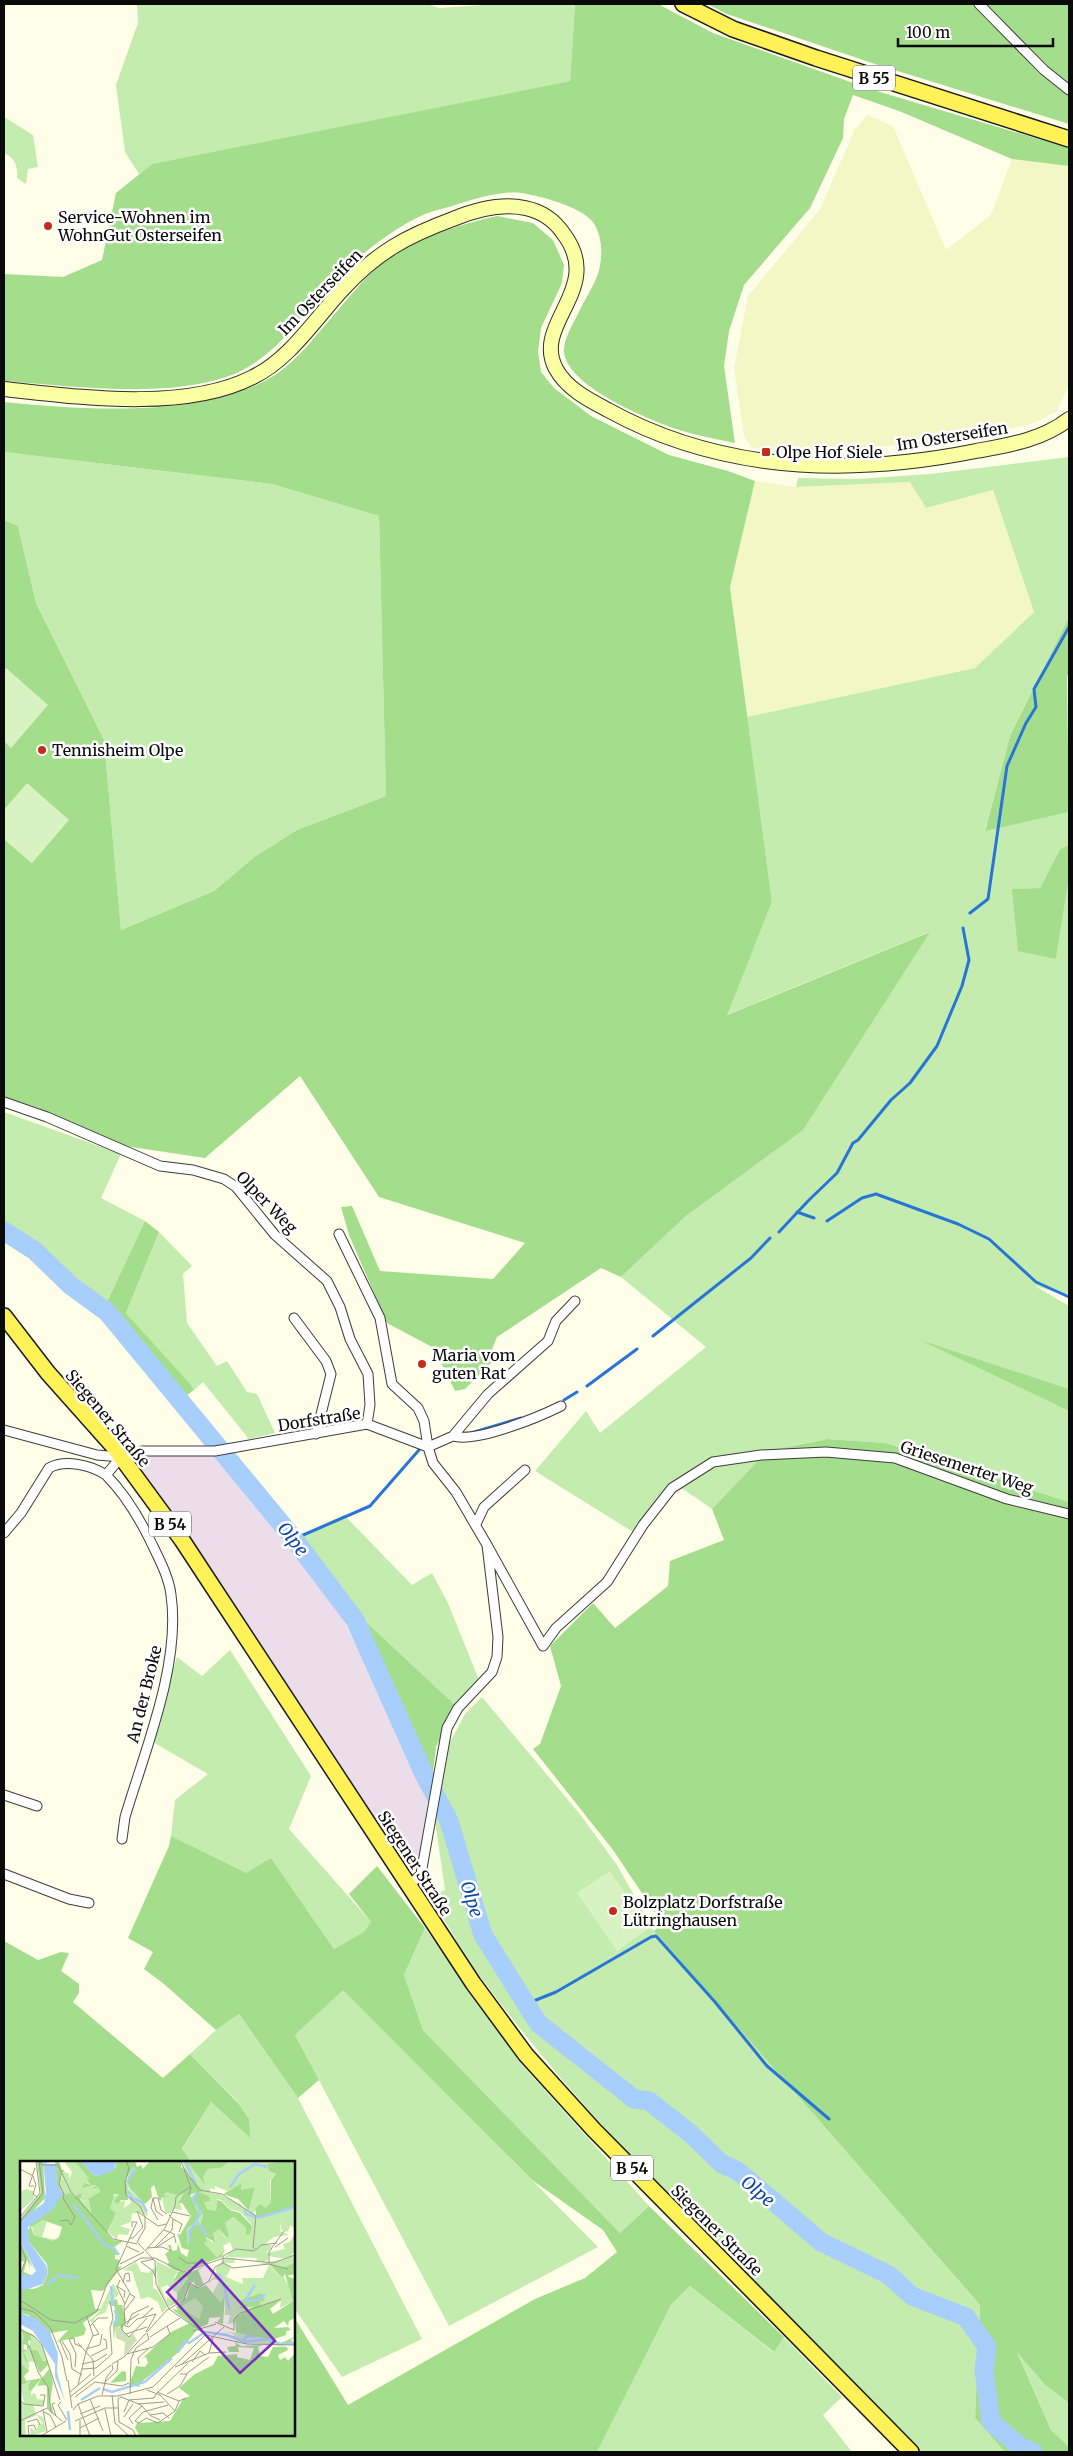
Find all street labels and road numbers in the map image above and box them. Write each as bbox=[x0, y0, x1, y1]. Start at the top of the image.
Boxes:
road number: B 55 bbox=[853, 66, 895, 90]
street label: Im Osterseifen bbox=[274, 244, 366, 339]
street label: Im Osterseifen bbox=[895, 417, 1009, 455]
street label: Olper Weg bbox=[232, 1167, 302, 1238]
street label: Siegener Straße bbox=[61, 1365, 155, 1471]
street label: Dorfstraße bbox=[276, 1403, 362, 1435]
street label: Griesemerter Weg bbox=[898, 1436, 1036, 1498]
road number: B 54 bbox=[149, 1512, 191, 1536]
street label: An der Broke bbox=[122, 1643, 166, 1746]
street label: Siegener Straße bbox=[374, 1807, 456, 1919]
road number: B 54 bbox=[611, 2156, 653, 2180]
street label: Siegener Straße bbox=[667, 2180, 767, 2280]

